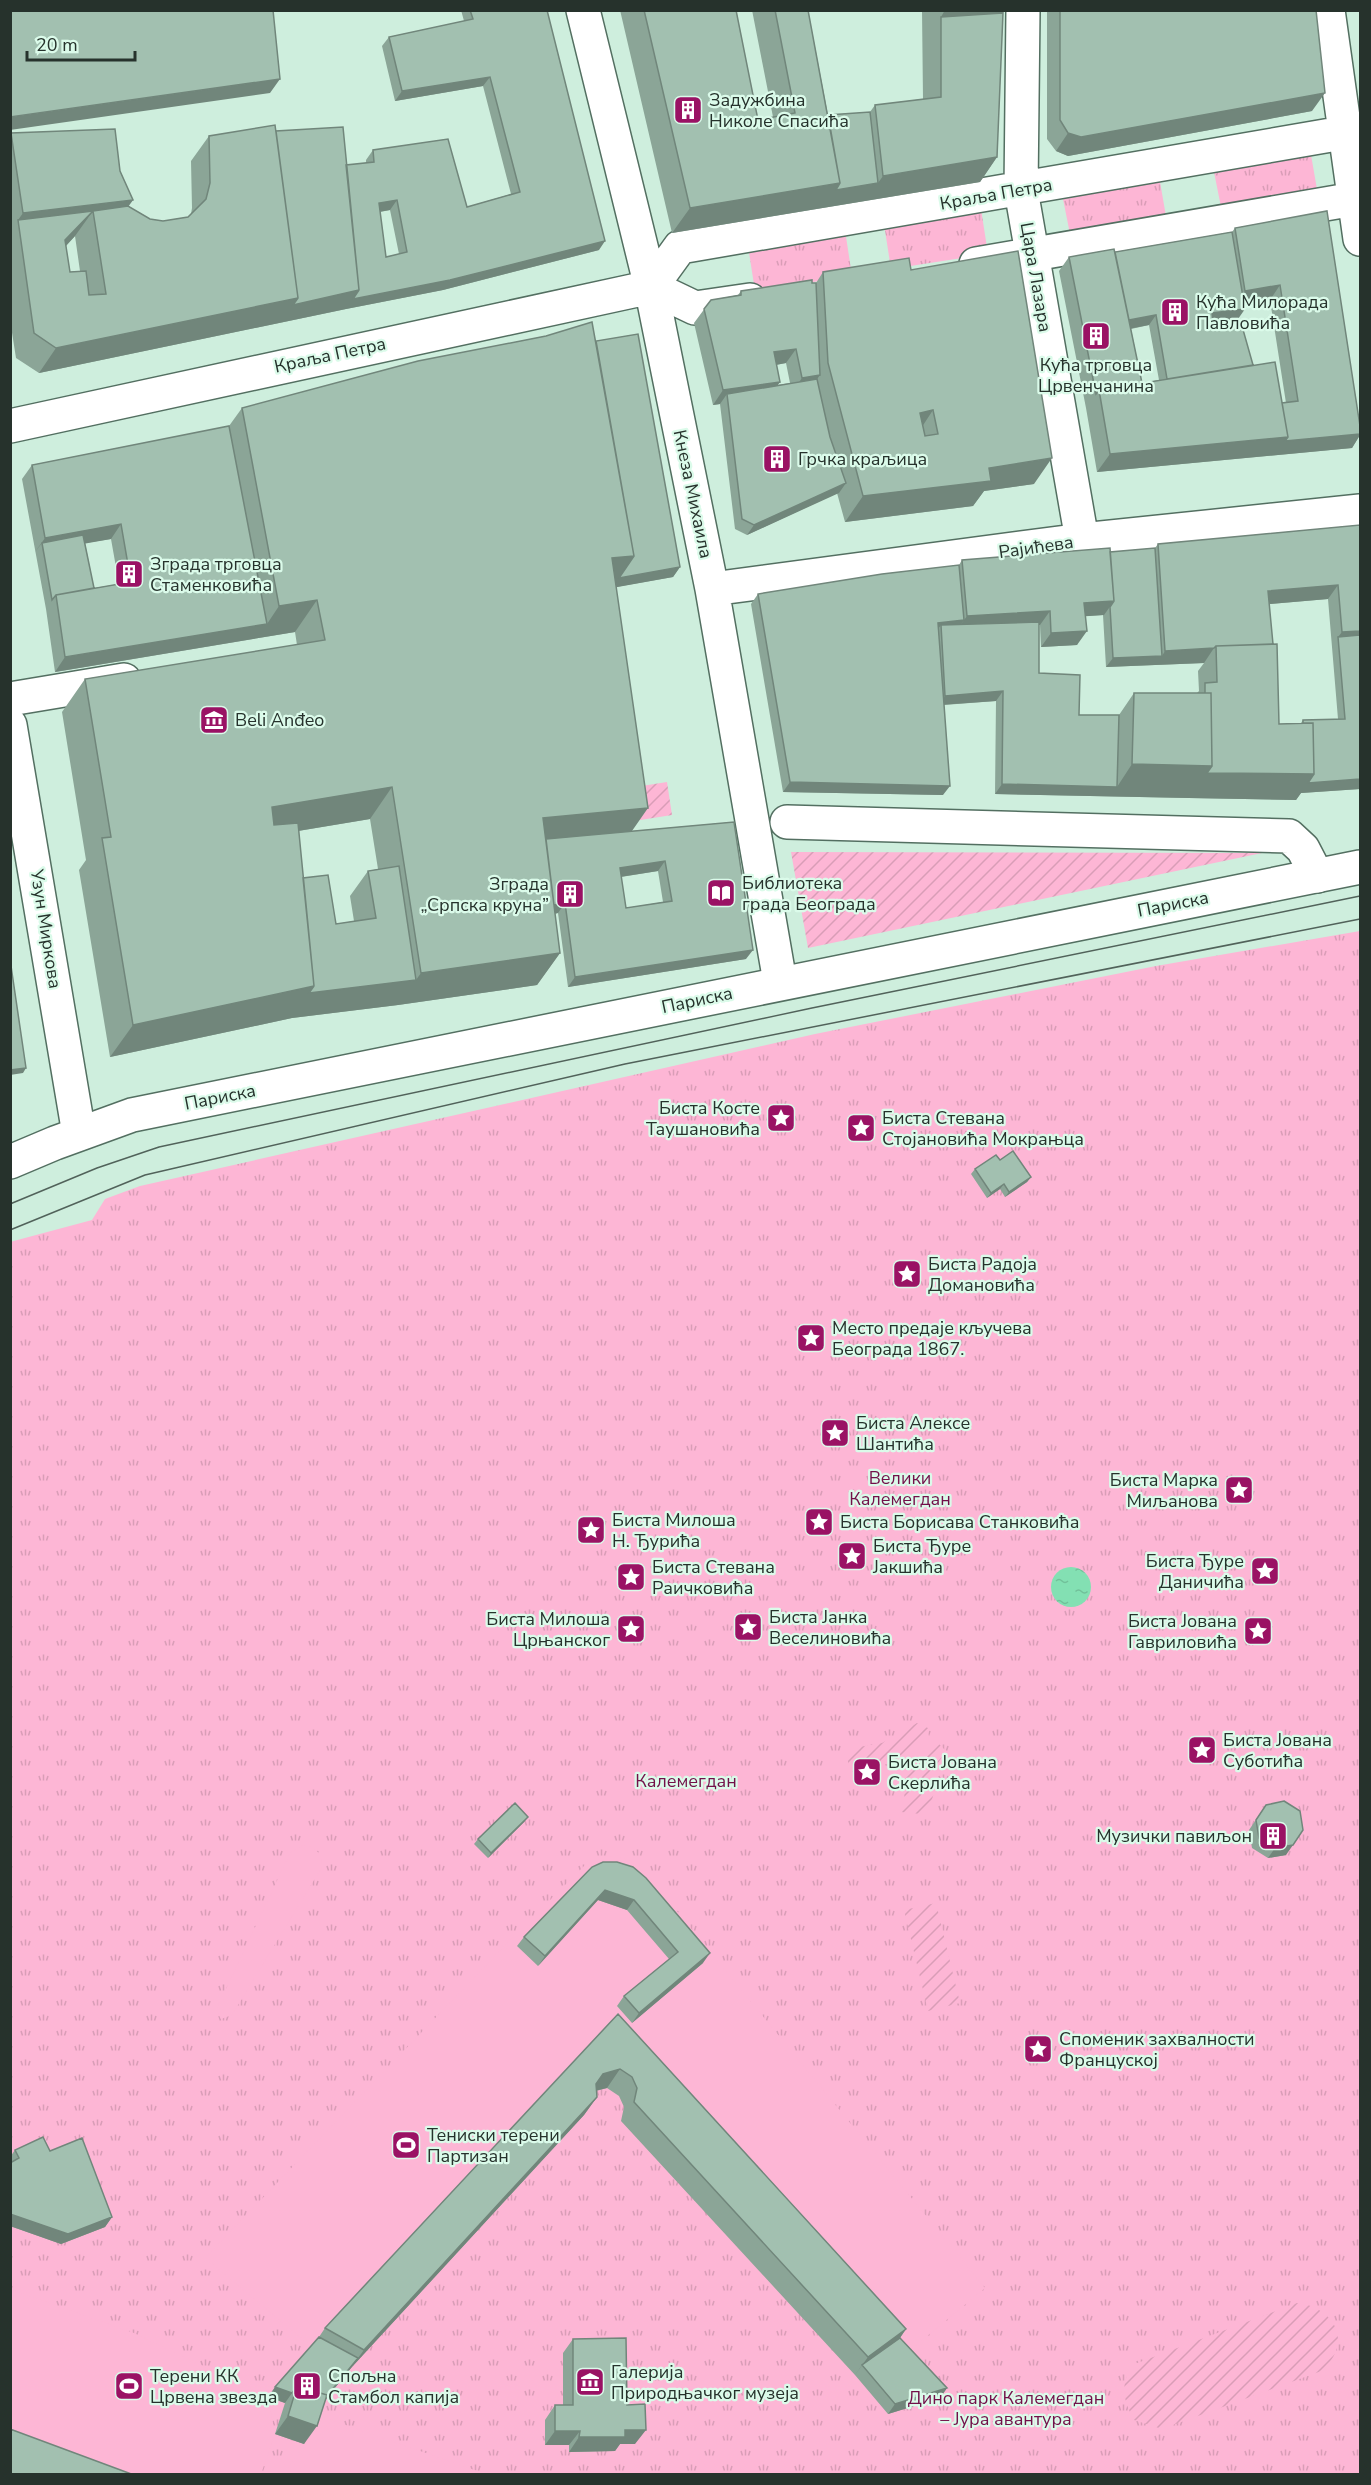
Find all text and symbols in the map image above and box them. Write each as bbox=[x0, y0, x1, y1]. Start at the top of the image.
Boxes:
scale bar bbox=[27, 24, 135, 62]
text: 20 m bbox=[36, 33, 78, 57]
place label: Задужбина Николе Спасића bbox=[709, 88, 849, 133]
building icon: Задужбина Николе Спасића bbox=[672, 94, 704, 126]
street label: Краља Петра bbox=[938, 172, 1054, 216]
street label: Цара Лазара bbox=[1015, 220, 1057, 334]
place label: Кућа Милорада Павловића bbox=[1196, 290, 1328, 335]
building icon: Кућа Милорада Павловића bbox=[1159, 296, 1191, 328]
building icon: Кућа трговца Црвенчанина bbox=[1080, 320, 1112, 352]
street label: Краља Петра bbox=[272, 331, 388, 379]
place label: Кућа трговца Црвенчанина bbox=[1038, 353, 1154, 398]
street label: Кнеза Михаила bbox=[668, 428, 718, 560]
building icon: Грчка краљица bbox=[761, 443, 793, 475]
place label: Грчка краљица bbox=[798, 447, 927, 471]
street label: Рајићева bbox=[997, 530, 1075, 564]
place label: Зграда трговца Стаменковића bbox=[150, 552, 282, 597]
building icon: Зграда трговца Стаменковића bbox=[113, 558, 145, 590]
museum icon: Beli Anđeo bbox=[198, 704, 230, 736]
place label: Beli Anđeo bbox=[235, 708, 324, 732]
street label: Узун Миркова bbox=[25, 867, 67, 990]
place label: Библиотека града Београда bbox=[742, 871, 876, 916]
place label: Зграда „Српска круна” bbox=[420, 872, 549, 917]
library icon: Библиотека града Београда bbox=[705, 877, 737, 909]
building icon: Зграда „Српска круна” bbox=[554, 878, 586, 910]
street label: Париска bbox=[1135, 885, 1211, 923]
street label: Париска bbox=[659, 981, 735, 1019]
street label: Париска bbox=[182, 1078, 258, 1116]
place label: Биста Косте Таушановића bbox=[646, 1096, 760, 1141]
place icon: Биста Косте Таушановића bbox=[765, 1102, 797, 1134]
place label: Биста Стевана Стојановића Мокрањца bbox=[882, 1106, 1084, 1151]
place icon: Биста Стевана Стојановића Мокрањца bbox=[845, 1112, 877, 1144]
place label: Биста Радоја Домановића bbox=[928, 1252, 1037, 1297]
place icon: Биста Радоја Домановића bbox=[891, 1258, 923, 1290]
place label: Место предаје кључева Београда 1867. bbox=[832, 1316, 1032, 1361]
place icon: Место предаје кључева Београда 1867. bbox=[795, 1322, 827, 1354]
place label: Биста Алексе Шантића bbox=[856, 1411, 970, 1456]
place icon: Биста Алексе Шантића bbox=[819, 1417, 851, 1449]
park label: Велики Калемегдан bbox=[849, 1466, 951, 1511]
place label: Биста Марка Миљанова bbox=[1110, 1468, 1218, 1513]
place icon: Биста Марка Миљанова bbox=[1223, 1474, 1255, 1506]
place icon: Биста Борисава Станковића bbox=[803, 1506, 835, 1538]
place label: Биста Милоша Н. Ђурића bbox=[612, 1508, 736, 1553]
place label: Биста Борисава Станковића bbox=[840, 1510, 1079, 1534]
place icon: Биста Милоша Н. Ђурића bbox=[575, 1514, 607, 1546]
place label: Биста Ђуре Јакшића bbox=[872, 1534, 971, 1579]
place icon: Биста Ђуре Јакшића bbox=[836, 1540, 868, 1572]
place label: Биста Ђуре Даничића bbox=[1146, 1549, 1244, 1594]
place label: Биста Стевана Раичковића bbox=[652, 1555, 775, 1600]
place icon: Биста Ђуре Даничића bbox=[1249, 1555, 1281, 1587]
place icon: Биста Стевана Раичковића bbox=[615, 1561, 647, 1593]
place label: Биста Јанка Веселиновића bbox=[769, 1605, 891, 1650]
place label: Биста Милоша Црњанског bbox=[486, 1607, 610, 1652]
place label: Биста Јована Гавриловића bbox=[1128, 1609, 1237, 1654]
place icon: Биста Јанка Веселиновића bbox=[732, 1611, 764, 1643]
place icon: Биста Милоша Црњанског bbox=[615, 1613, 647, 1645]
place icon: Биста Јована Гавриловића bbox=[1242, 1615, 1274, 1647]
place label: Биста Јована Суботића bbox=[1223, 1728, 1332, 1773]
place icon: Биста Јована Суботића bbox=[1186, 1734, 1218, 1766]
place label: Биста Јована Скерлића bbox=[888, 1750, 997, 1795]
place icon: Биста Јована Скерлића bbox=[851, 1756, 883, 1788]
park label: Калемегдан bbox=[635, 1769, 737, 1793]
building icon: Музички павиљон bbox=[1257, 1820, 1289, 1852]
place label: Музички павиљон bbox=[1096, 1824, 1252, 1848]
place label: Споменик захвалности Француској bbox=[1059, 2027, 1255, 2072]
place icon: Споменик захвалности Француској bbox=[1022, 2033, 1054, 2065]
place label: Тениски терени Партизан bbox=[427, 2123, 560, 2168]
sports icon: Тениски терени Партизан bbox=[390, 2129, 422, 2161]
place label: Галерија Природњачког музеја bbox=[611, 2360, 799, 2405]
place label: Терени КК Црвена звезда bbox=[150, 2364, 277, 2409]
place label: Спољна Стамбол капија bbox=[328, 2364, 459, 2409]
museum icon: Галерија Природњачког музеја bbox=[574, 2366, 606, 2398]
sports icon: Терени КК Црвена звезда bbox=[113, 2370, 145, 2402]
building icon: Спољна Стамбол капија bbox=[291, 2370, 323, 2402]
park label: Дино парк Калемегдан – Јура авантура bbox=[908, 2386, 1104, 2431]

